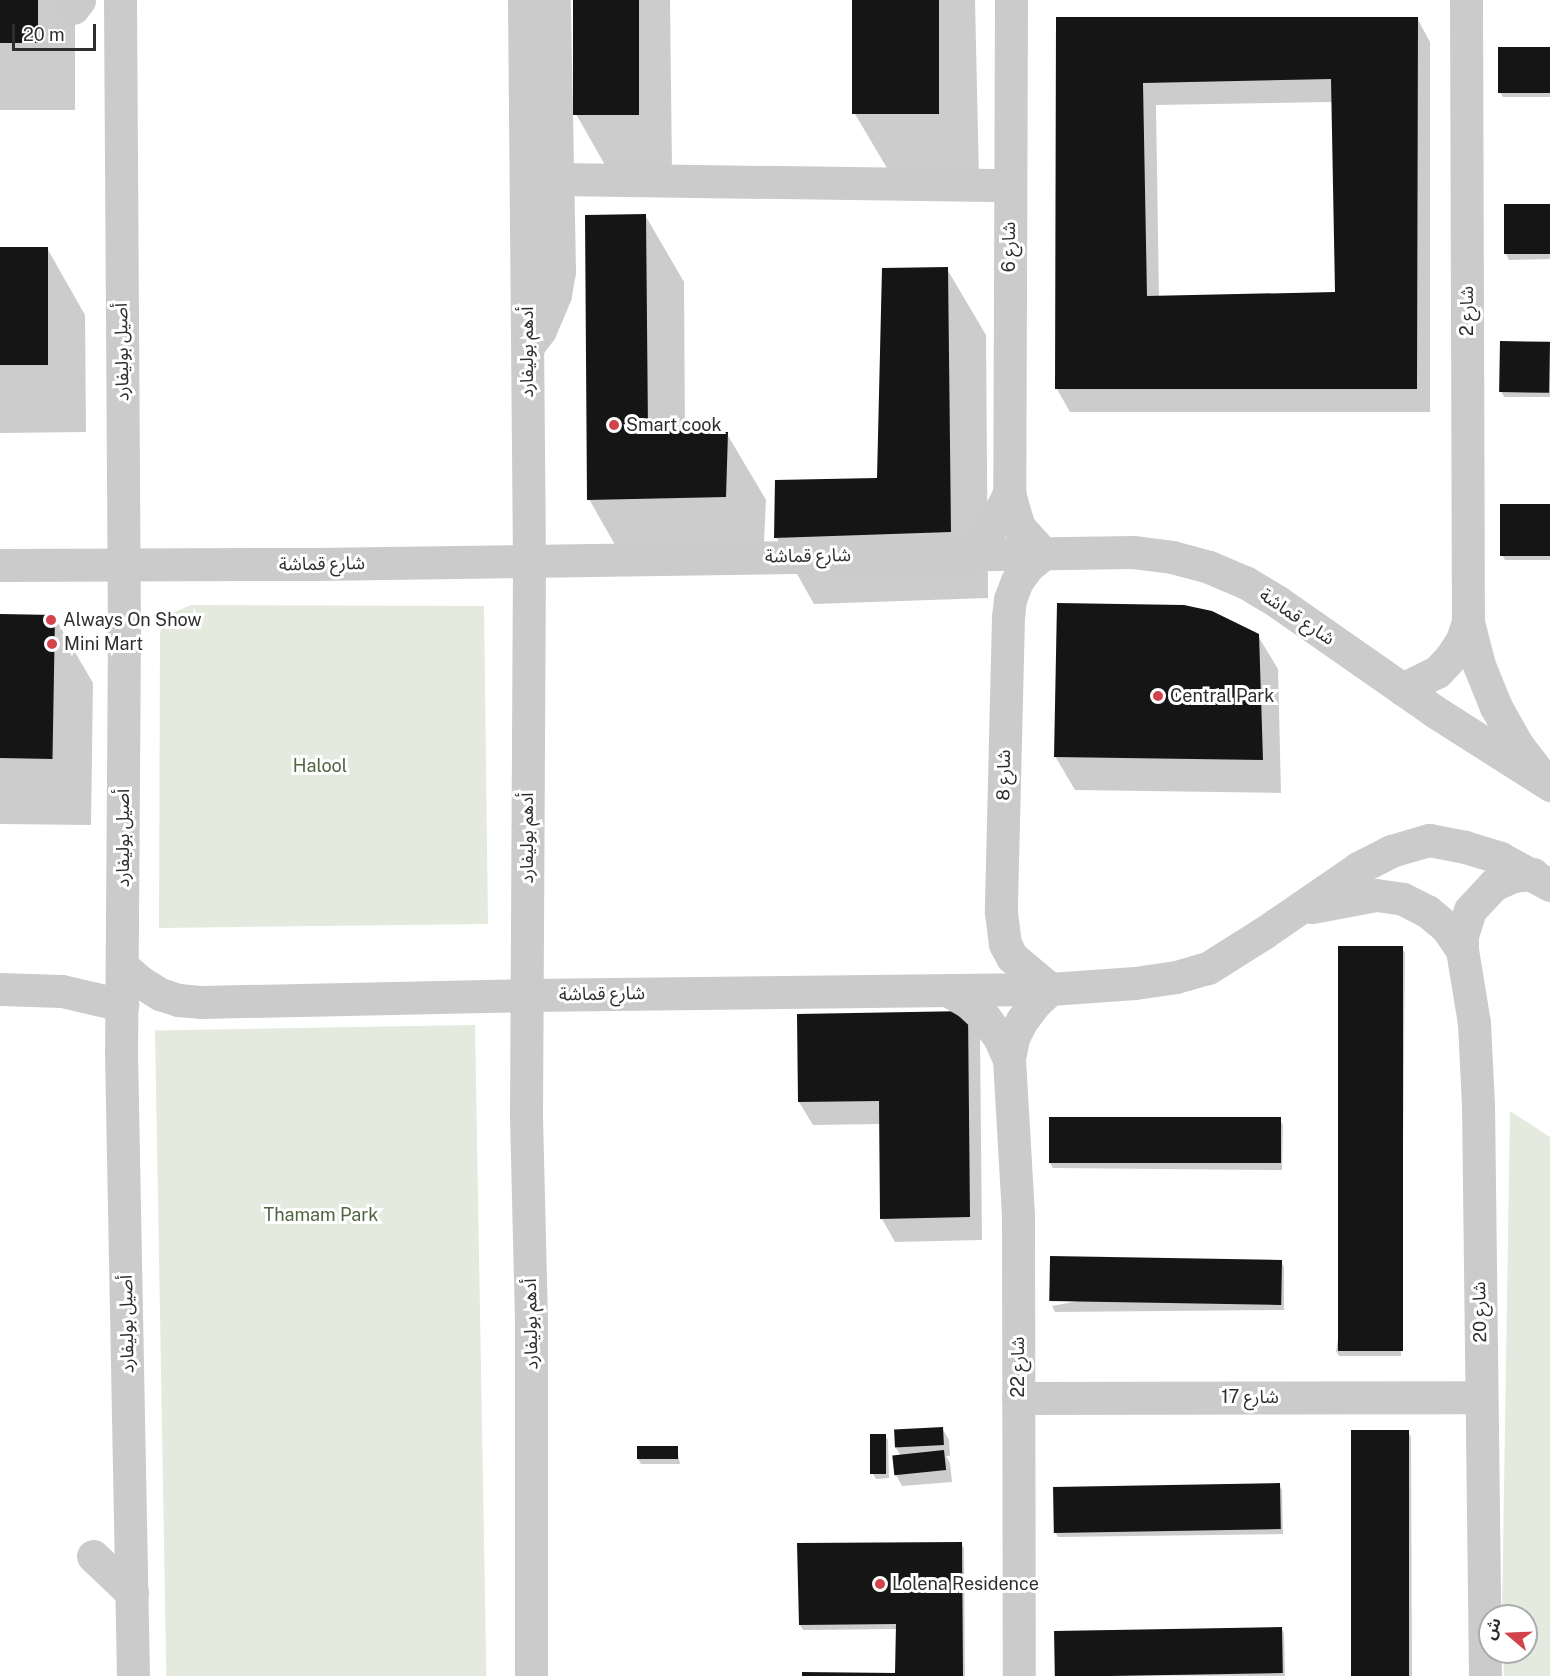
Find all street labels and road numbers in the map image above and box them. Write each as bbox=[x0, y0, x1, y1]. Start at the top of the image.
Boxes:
street label: شارع 6 bbox=[998, 222, 1020, 272]
street label: شارع 2 bbox=[1456, 286, 1478, 336]
street label: أصيل بوليفارد bbox=[110, 303, 134, 401]
street label: أدهم بوليفارد bbox=[516, 306, 538, 398]
street label: شارع قماشة bbox=[765, 544, 851, 568]
street label: شارع قماشة bbox=[279, 552, 365, 576]
street label: شارع قماشة bbox=[1255, 584, 1339, 650]
street label: شارع 8 bbox=[993, 749, 1015, 801]
street label: أصيل بوليفارد bbox=[112, 789, 134, 887]
street label: أدهم بوليفارد bbox=[516, 792, 538, 884]
street label: شارع قماشة bbox=[559, 982, 645, 1006]
street label: أصيل بوليفارد bbox=[115, 1275, 139, 1373]
street label: أدهم بوليفارد bbox=[519, 1278, 543, 1370]
street label: شارع 20 bbox=[1469, 1281, 1491, 1343]
street label: شارع 22 bbox=[1007, 1337, 1029, 1397]
street label: شارع 17 bbox=[1221, 1386, 1279, 1408]

